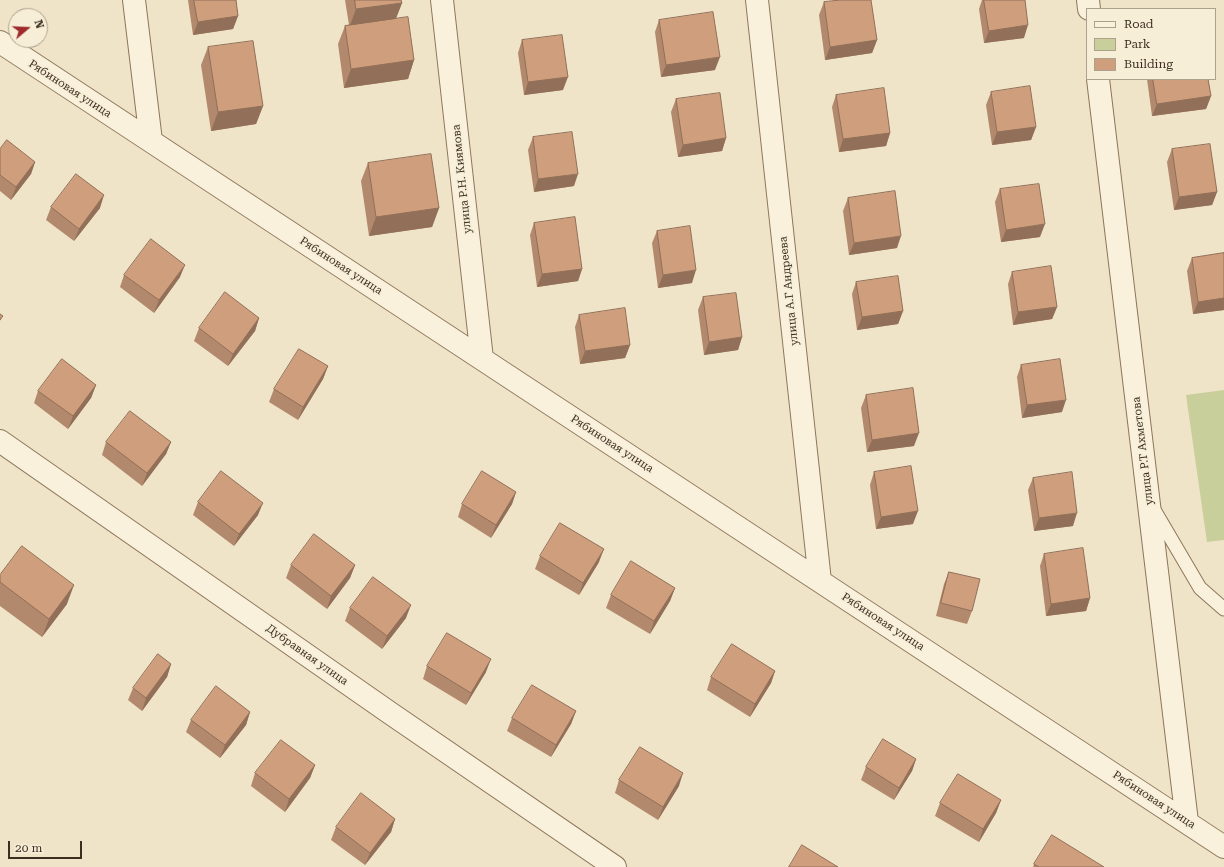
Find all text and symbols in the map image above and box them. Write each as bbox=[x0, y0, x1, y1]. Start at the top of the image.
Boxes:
north arrow bbox=[8, 8, 48, 48]
legend bbox=[1086, 8, 1216, 80]
text: Road bbox=[1124, 17, 1153, 31]
text: N bbox=[31, 18, 46, 30]
text: Park bbox=[1124, 37, 1150, 51]
street label: Рябиновая улица bbox=[26, 57, 114, 121]
text: Building bbox=[1124, 57, 1173, 71]
street label: улица Р.Н. Киямова bbox=[450, 124, 474, 234]
street label: Рябиновая улица bbox=[297, 234, 385, 298]
street label: улица А.Г Андреева bbox=[777, 236, 801, 346]
street label: улица Р.Т Ахметова bbox=[1130, 396, 1156, 506]
street label: Рябиновая улица bbox=[568, 412, 656, 476]
street label: Рябиновая улица bbox=[839, 590, 927, 654]
street label: Дубравная улица bbox=[264, 622, 350, 688]
street label: Рябиновая улица bbox=[1110, 768, 1198, 832]
scale bar bbox=[10, 833, 84, 859]
text: 20 m bbox=[15, 841, 42, 855]

